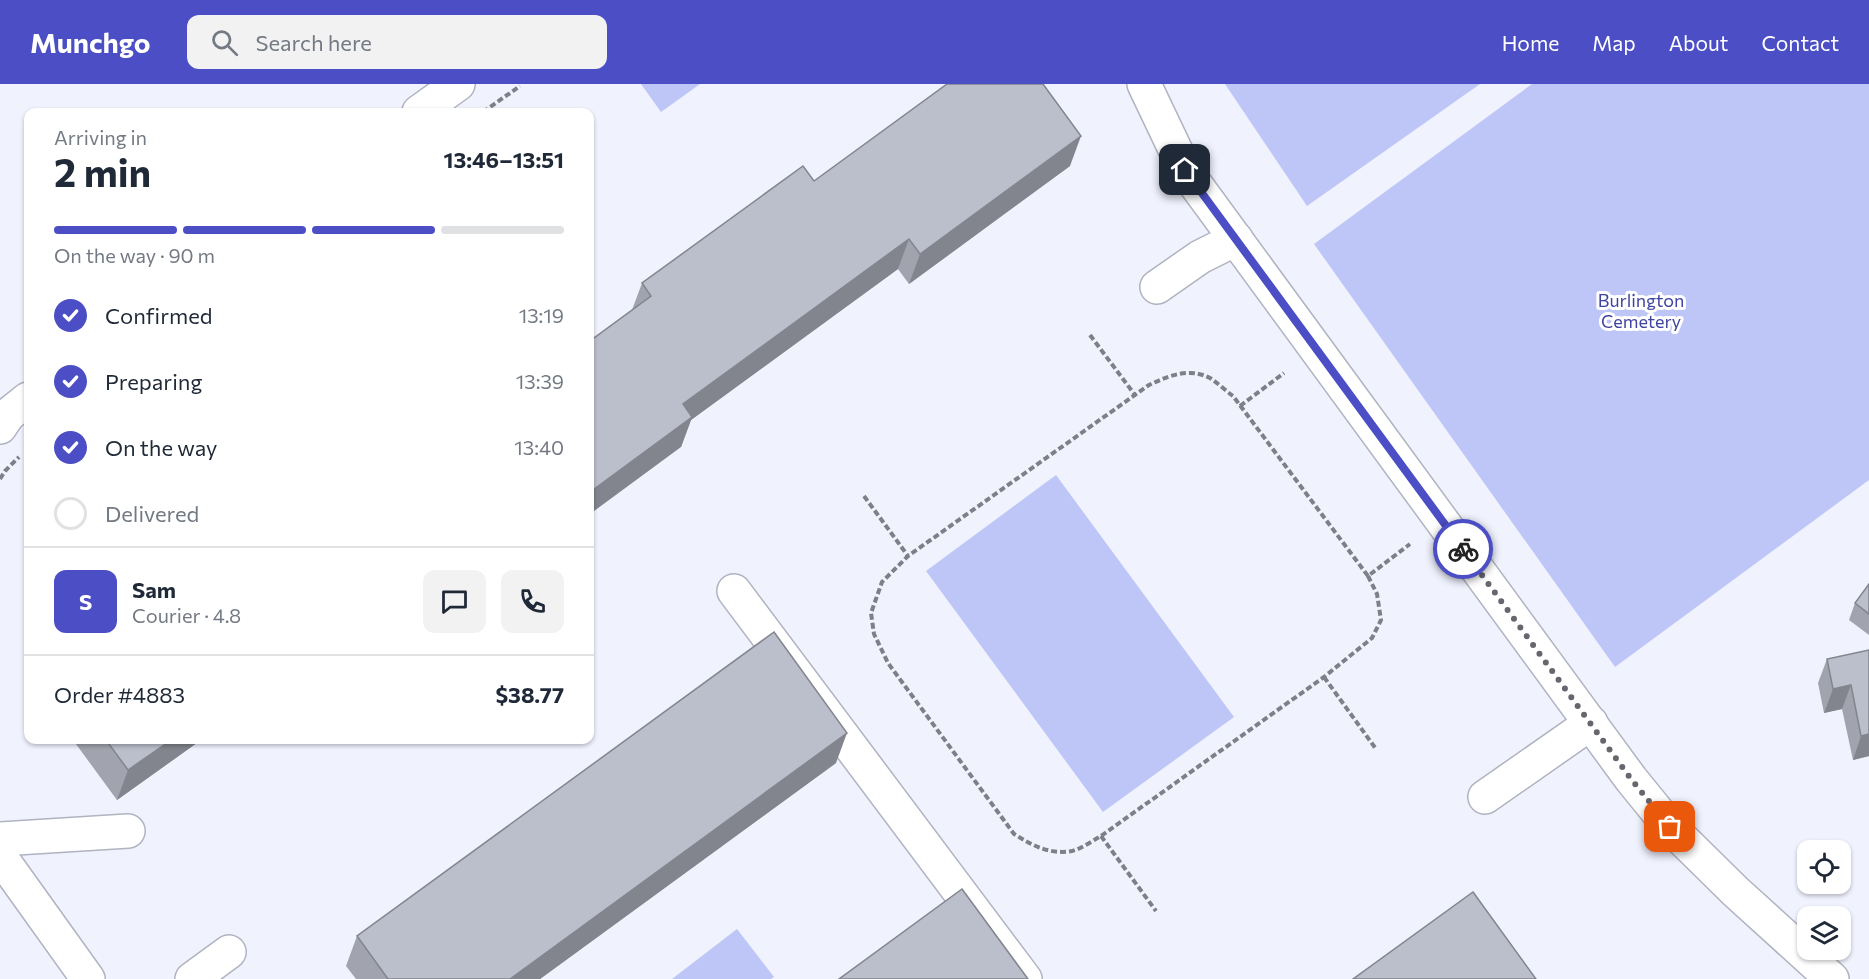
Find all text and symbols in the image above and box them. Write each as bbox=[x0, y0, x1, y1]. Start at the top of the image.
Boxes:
search box bbox=[187, 15, 607, 69]
text: Munchgo bbox=[30, 25, 151, 59]
icon: search bbox=[208, 26, 241, 59]
text: Search here bbox=[256, 29, 372, 56]
text: Home bbox=[1502, 30, 1559, 55]
text: Map bbox=[1592, 30, 1636, 55]
text: About bbox=[1669, 30, 1728, 55]
text: Contact bbox=[1761, 30, 1839, 55]
text: Arriving in bbox=[54, 125, 147, 149]
pin bbox=[1159, 144, 1210, 195]
text: 13:46–13:51 bbox=[443, 146, 564, 173]
text: 2 min bbox=[54, 147, 151, 195]
icon: home bbox=[1168, 153, 1201, 186]
text: On the way · 90 m bbox=[54, 243, 215, 267]
park label: Burlington Cemetery bbox=[1598, 289, 1684, 332]
icon: check bbox=[54, 299, 87, 332]
text: Confirmed bbox=[105, 302, 212, 329]
text: 13:19 bbox=[519, 303, 564, 327]
icon: check bbox=[54, 365, 87, 398]
text: Preparing bbox=[105, 368, 202, 395]
text: 13:39 bbox=[516, 369, 564, 393]
icon: check bbox=[54, 431, 87, 464]
text: On the way bbox=[105, 434, 217, 461]
text: 13:40 bbox=[514, 435, 564, 459]
text: Delivered bbox=[105, 500, 199, 527]
courier bbox=[1433, 519, 1493, 579]
icon: bike bbox=[1447, 533, 1480, 566]
button: chat bbox=[423, 570, 486, 633]
button: phone bbox=[501, 570, 564, 633]
text: Sam bbox=[132, 576, 176, 603]
text: S bbox=[79, 588, 92, 615]
text: Courier · 4.8 bbox=[132, 603, 241, 627]
text: Order #4883 bbox=[54, 681, 185, 708]
text: $38.77 bbox=[495, 681, 564, 708]
pin bbox=[1644, 801, 1695, 852]
icon: bag bbox=[1653, 810, 1686, 843]
map controls bbox=[1797, 840, 1851, 960]
button: locate bbox=[1797, 840, 1851, 894]
button: layers bbox=[1797, 906, 1851, 960]

